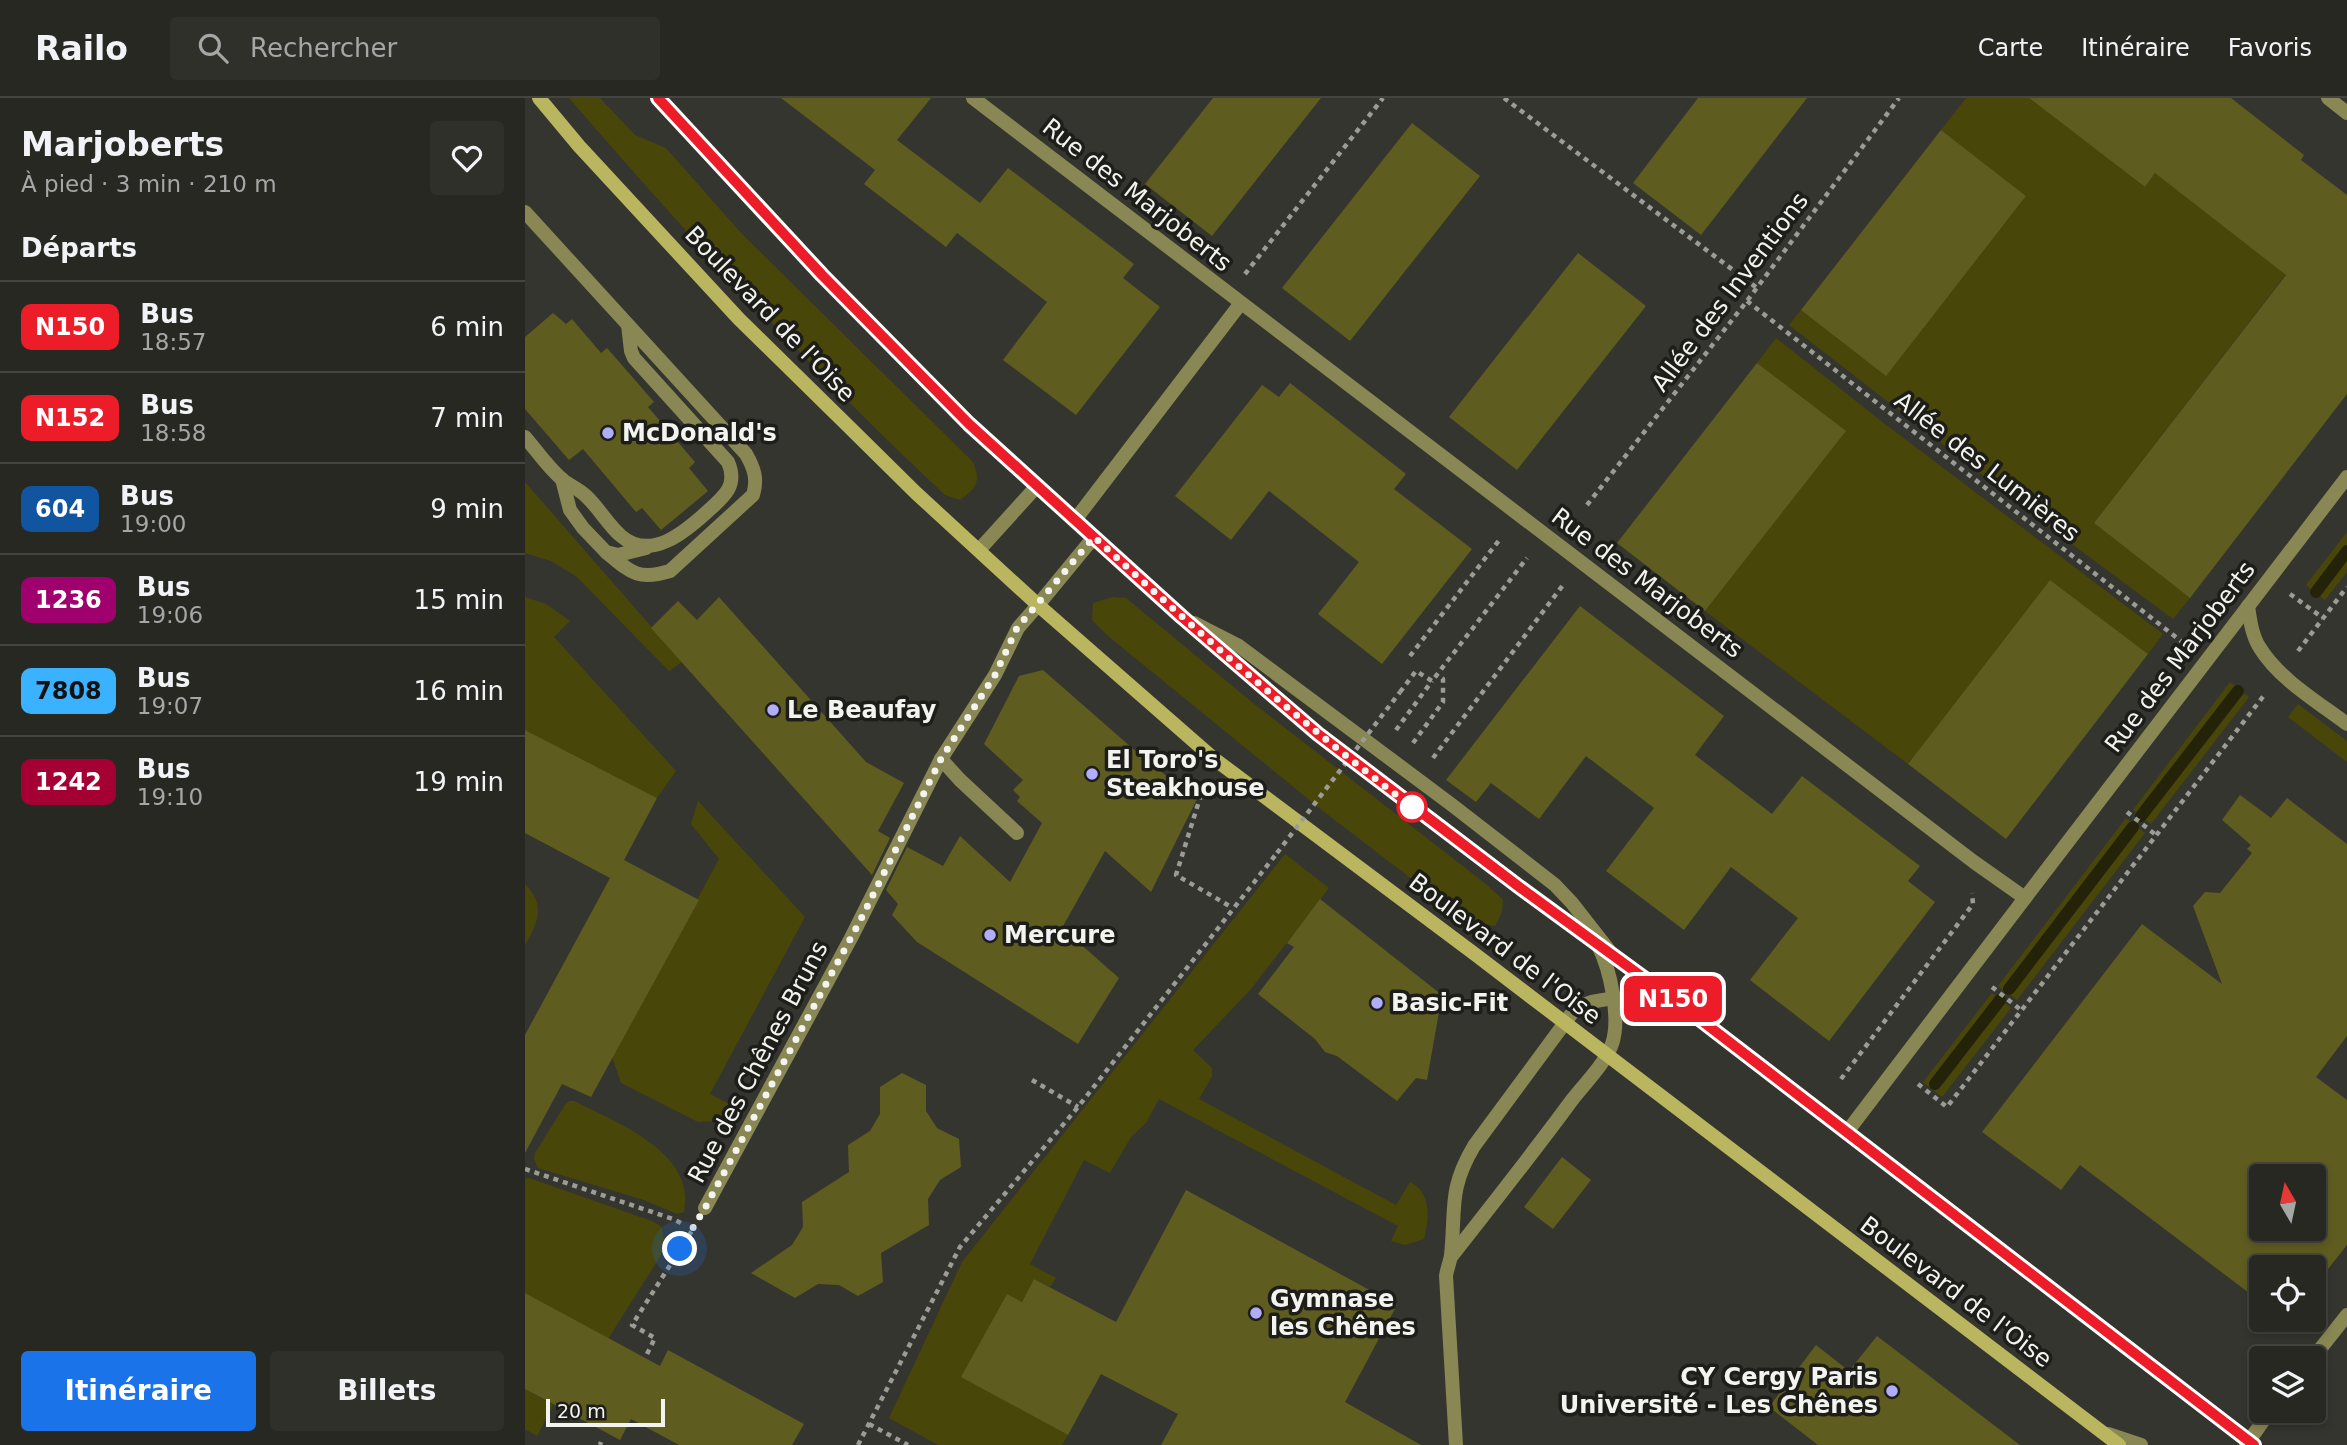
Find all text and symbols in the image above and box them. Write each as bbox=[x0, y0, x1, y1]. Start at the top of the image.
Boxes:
search box bbox=[170, 17, 660, 80]
text: Railo bbox=[35, 29, 128, 68]
icon: search bbox=[194, 29, 232, 67]
text: Rechercher bbox=[250, 33, 397, 63]
text: Carte bbox=[1978, 34, 2043, 62]
text: Itinéraire bbox=[2081, 34, 2190, 62]
text: Favoris bbox=[2228, 34, 2312, 62]
street label: Rue des Marjoberts bbox=[1037, 113, 1237, 277]
button: heart bbox=[430, 121, 504, 195]
text: Marjoberts bbox=[21, 125, 224, 164]
text: À pied · 3 min · 210 m bbox=[21, 171, 277, 197]
street label: Allée des Inventions bbox=[1646, 187, 1814, 397]
street label: Boulevard de l'Oise bbox=[679, 221, 861, 407]
text: Départs bbox=[21, 233, 137, 263]
text: Bus bbox=[140, 299, 194, 329]
text: 6 min bbox=[430, 312, 504, 342]
text: N150 bbox=[35, 313, 105, 341]
text: 18:57 bbox=[140, 329, 206, 355]
street label: Allée des Lumières bbox=[1889, 386, 2085, 548]
text: Bus bbox=[140, 390, 194, 420]
text: 7 min bbox=[430, 403, 504, 433]
text: N152 bbox=[35, 404, 105, 432]
place label: McDonald's bbox=[622, 419, 777, 447]
text: 18:58 bbox=[140, 420, 206, 446]
marker: McDonald's bbox=[600, 425, 616, 441]
text: Bus bbox=[120, 481, 174, 511]
text: 9 min bbox=[430, 494, 504, 524]
text: 604 bbox=[35, 495, 85, 523]
street label: Rue des Marjoberts bbox=[1546, 502, 1748, 664]
text: 19:00 bbox=[120, 511, 186, 537]
street label: Rue des Marjoberts bbox=[2099, 556, 2261, 758]
text: Bus bbox=[137, 572, 191, 602]
text: 15 min bbox=[414, 585, 504, 615]
text: 1236 bbox=[35, 586, 102, 614]
text: 19:06 bbox=[137, 602, 203, 628]
text: Bus bbox=[137, 663, 191, 693]
text: 16 min bbox=[414, 676, 504, 706]
text: 7808 bbox=[35, 677, 102, 705]
text: 19:07 bbox=[137, 693, 203, 719]
place label: Le Beaufay bbox=[787, 696, 937, 724]
marker: Le Beaufay bbox=[765, 702, 781, 718]
place label: El Toro's Steakhouse bbox=[1106, 746, 1264, 802]
text: Bus bbox=[137, 754, 191, 784]
marker: El Toro's Steakhouse bbox=[1084, 766, 1100, 782]
text: 19 min bbox=[414, 767, 504, 797]
text: 1242 bbox=[35, 768, 102, 796]
text: 19:10 bbox=[137, 784, 203, 810]
unlabelled marker bbox=[1397, 792, 1427, 822]
street label: Boulevard de l'Oise bbox=[1404, 868, 1606, 1030]
place label: Mercure bbox=[1004, 921, 1115, 949]
marker: Mercure bbox=[982, 927, 998, 943]
street label: Rue des Chênes Bruns bbox=[682, 936, 834, 1188]
line badge: N150 bbox=[1624, 976, 1722, 1022]
text: N150 bbox=[1638, 985, 1708, 1013]
place label: Basic-Fit bbox=[1391, 989, 1508, 1017]
marker: Basic-Fit bbox=[1369, 995, 1385, 1011]
north arrow bbox=[2249, 1164, 2326, 1241]
map controls bbox=[2249, 1164, 2326, 1423]
street label: Boulevard de l'Oise bbox=[1855, 1211, 2057, 1373]
your location bbox=[662, 1231, 697, 1266]
button: locate bbox=[2249, 1255, 2326, 1332]
place label: Gymnase les Chênes bbox=[1270, 1285, 1416, 1341]
marker: Gymnase les Chênes bbox=[1248, 1305, 1264, 1321]
button: layers bbox=[2249, 1346, 2326, 1423]
button: Itinéraire bbox=[21, 1351, 256, 1431]
button: Billets bbox=[270, 1351, 504, 1431]
place label: CY Cergy Paris Université - Les Chênes bbox=[1560, 1363, 1878, 1419]
marker: CY Cergy Paris Université - Les Chênes bbox=[1884, 1383, 1900, 1399]
scale bar bbox=[546, 1396, 665, 1428]
text: 20 m bbox=[557, 1400, 606, 1422]

